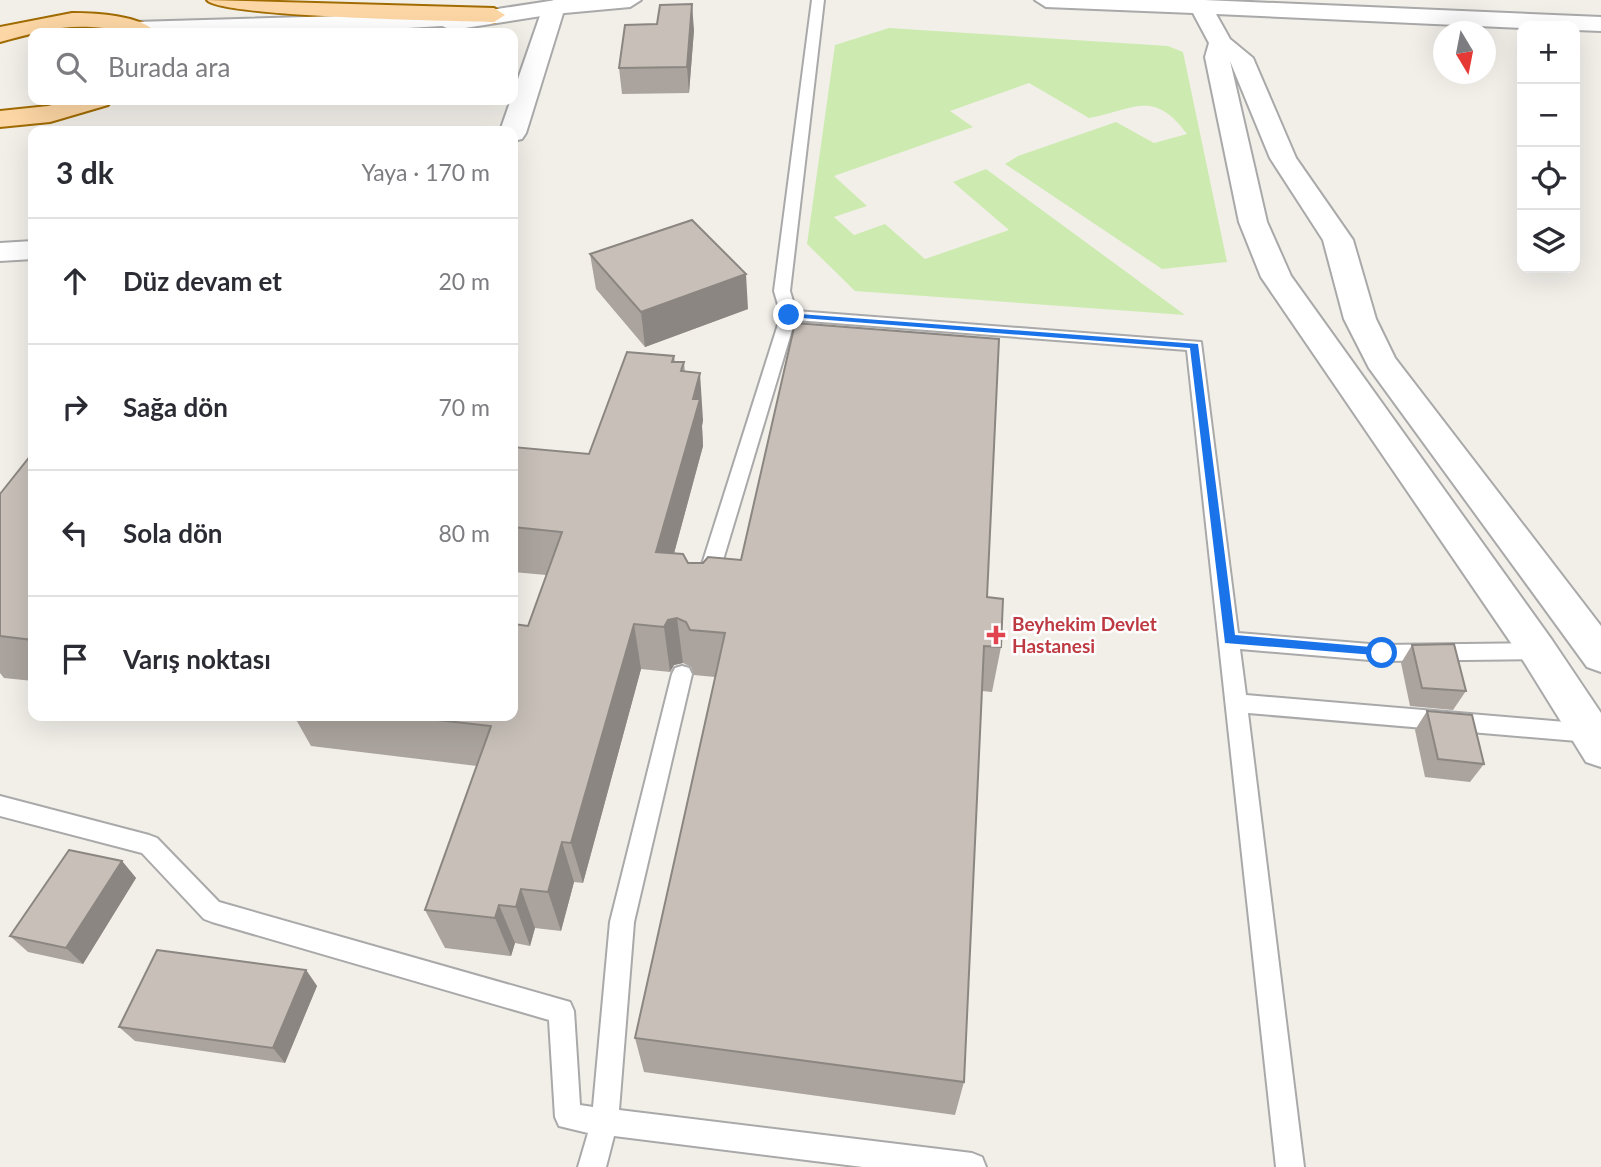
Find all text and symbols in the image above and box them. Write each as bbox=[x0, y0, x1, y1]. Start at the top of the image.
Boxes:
north arrow bbox=[1433, 21, 1496, 84]
map controls bbox=[1517, 21, 1580, 273]
button: + bbox=[1517, 21, 1580, 84]
search box bbox=[28, 28, 518, 105]
icon: search bbox=[52, 48, 90, 86]
text: Burada ara bbox=[108, 51, 230, 83]
button: − bbox=[1517, 84, 1580, 147]
button: locate bbox=[1517, 147, 1580, 210]
text: 3 dk bbox=[56, 154, 114, 190]
text: Yaya · 170 m bbox=[361, 158, 490, 186]
button: layers bbox=[1517, 210, 1580, 273]
icon: ahead bbox=[56, 262, 94, 300]
text: Düz devam et bbox=[123, 265, 282, 297]
text: 20 m bbox=[439, 267, 490, 295]
route end bbox=[773, 299, 804, 330]
icon: right bbox=[56, 388, 94, 426]
text: Sağa dön bbox=[123, 391, 228, 423]
text: 70 m bbox=[439, 393, 490, 421]
icon: left bbox=[56, 514, 94, 552]
text: Sola dön bbox=[123, 517, 223, 549]
text: 80 m bbox=[439, 519, 490, 547]
place label: Beyhekim Devlet Hastanesi bbox=[1012, 612, 1157, 657]
marker: Beyhekim Devlet Hastanesi bbox=[986, 625, 1006, 645]
route start bbox=[1366, 637, 1397, 668]
icon: arrive bbox=[56, 640, 94, 678]
text: Varış noktası bbox=[123, 643, 271, 675]

